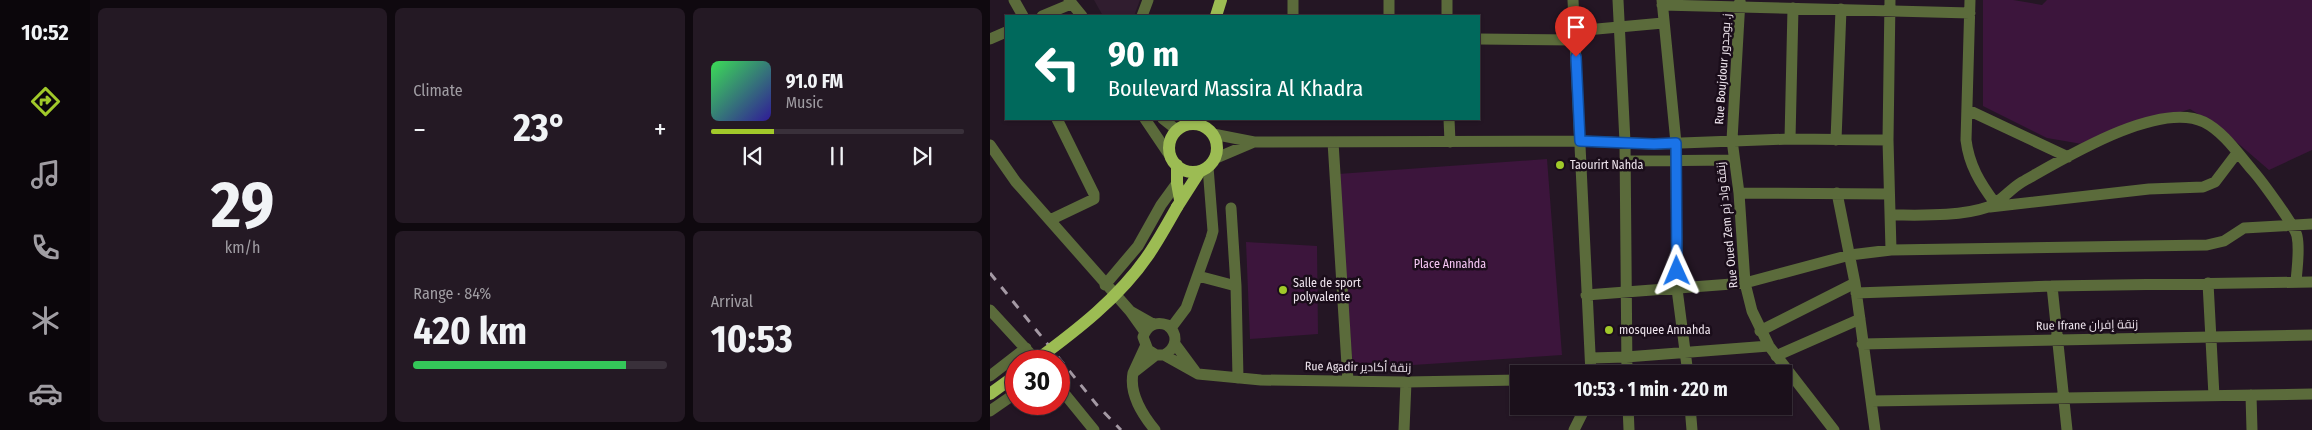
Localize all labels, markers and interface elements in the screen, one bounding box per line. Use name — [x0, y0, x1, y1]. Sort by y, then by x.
pin — [1555, 6, 1597, 57]
icon: arrive — [1562, 13, 1590, 41]
street label: Rue Boujdour ز. بوجدور — [1712, 13, 1734, 125]
text: 10:52 — [21, 19, 69, 46]
text: 90 m — [1108, 33, 1179, 75]
icon: left — [1025, 35, 1090, 100]
text: 91.0 FM — [786, 70, 843, 93]
text: Boulevard Massira Al Khadra — [1108, 75, 1363, 102]
text: Climate — [413, 81, 463, 100]
icon: directions — [28, 84, 63, 119]
text: Music — [786, 93, 823, 112]
text: 23° — [513, 105, 567, 151]
text: − — [413, 113, 426, 146]
text: + — [654, 113, 667, 146]
icon: previous — [739, 142, 767, 170]
icon: pause — [823, 142, 851, 170]
icon: next — [908, 142, 936, 170]
icon: music — [28, 157, 63, 192]
place label: Taourirt Nahda — [1570, 158, 1643, 172]
marker: Taourirt Nahda — [1554, 159, 1566, 171]
street label: Rue Oued Zem زنقة واد زم — [1713, 161, 1742, 289]
text: 29 — [211, 166, 274, 244]
icon: phone — [28, 230, 63, 265]
text: km/h — [225, 238, 261, 257]
position arrow — [1650, 244, 1702, 296]
park label: Place Annahda — [1414, 257, 1486, 271]
place label: Salle de sport polyvalente — [1293, 276, 1361, 304]
text: Range · 84% — [413, 284, 491, 303]
marker: Salle de sport polyvalente — [1277, 284, 1289, 296]
text: Arrival — [711, 292, 753, 311]
icon: climate — [28, 303, 63, 338]
text: 420 km — [413, 308, 527, 354]
text: 10:53 — [711, 316, 793, 362]
street label: Rue Ifrane زنقة إفران — [2036, 317, 2138, 333]
place label: mosquee Annahda — [1619, 323, 1711, 337]
marker: mosquee Annahda — [1603, 324, 1615, 336]
speed limit sign: 30 — [1005, 350, 1070, 415]
street label: Rue Agadir زنقة أكادير — [1305, 358, 1411, 375]
icon: car — [28, 376, 63, 411]
text: 10:53 · 1 min · 220 m — [1574, 378, 1728, 401]

